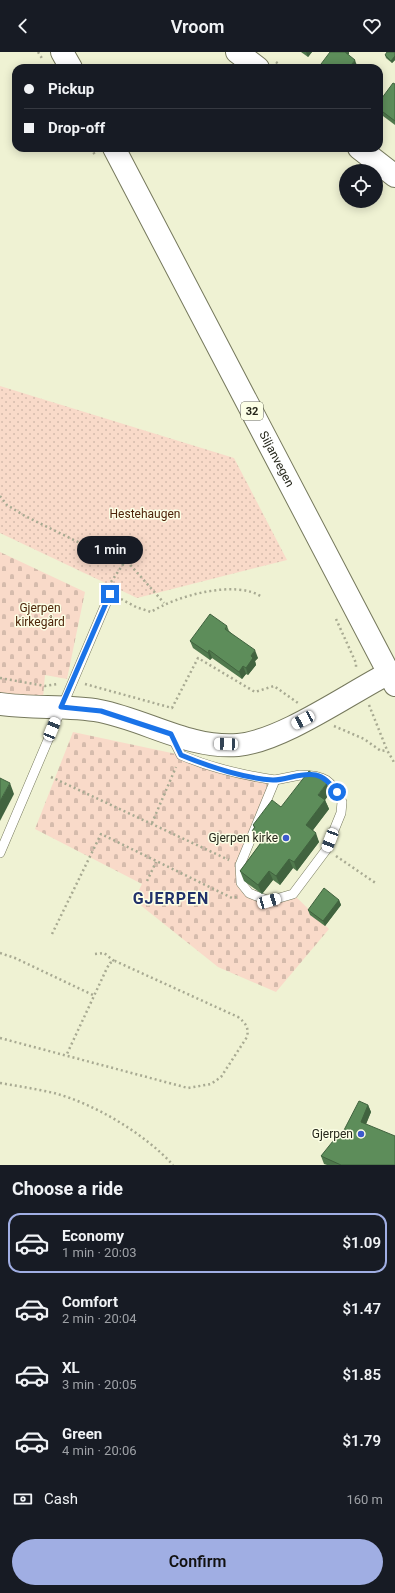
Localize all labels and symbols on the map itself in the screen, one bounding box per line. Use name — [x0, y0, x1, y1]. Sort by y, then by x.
road number: 32 — [241, 402, 263, 420]
street label: Siljanvegen — [256, 429, 297, 489]
park label: Hestehaugen — [110, 507, 180, 521]
callout: 1 min — [77, 536, 143, 564]
route end — [101, 585, 119, 603]
park label: Gjerpen kirkegård — [15, 601, 65, 629]
car — [290, 709, 316, 731]
car — [42, 716, 62, 742]
car — [214, 738, 238, 750]
route start — [328, 783, 346, 801]
car — [320, 827, 340, 853]
place label: Gjerpen kirke — [208, 831, 278, 845]
marker: Gjerpen kirke — [281, 833, 291, 843]
district label: GJERPEN — [133, 889, 209, 908]
car — [256, 892, 282, 910]
place label: Gjerpen — [312, 1127, 353, 1141]
marker: Gjerpen — [356, 1129, 366, 1139]

